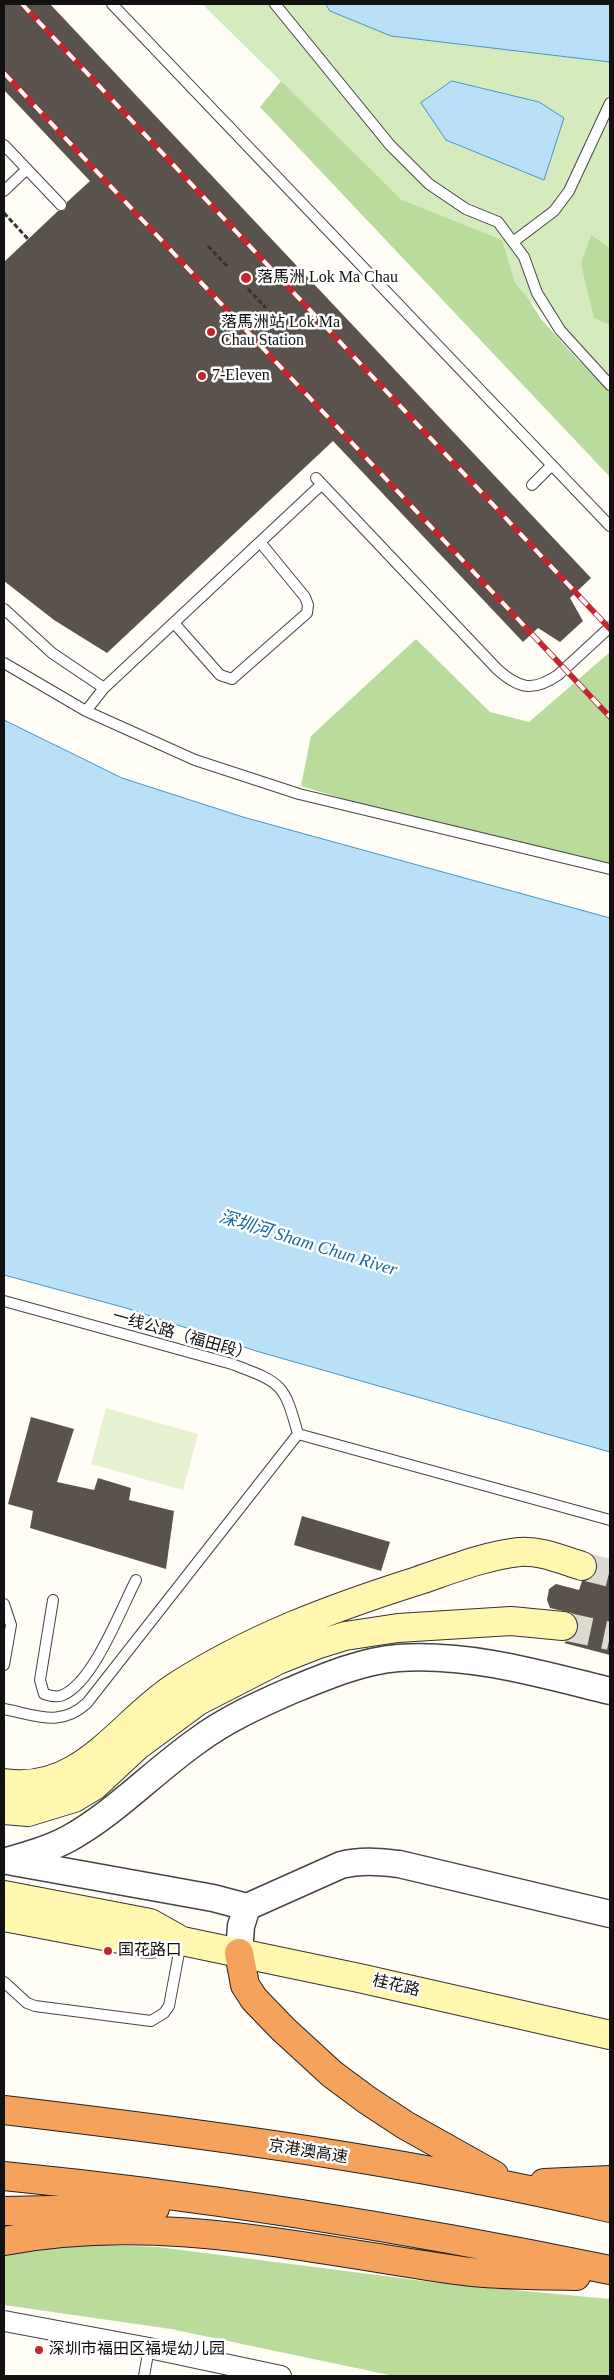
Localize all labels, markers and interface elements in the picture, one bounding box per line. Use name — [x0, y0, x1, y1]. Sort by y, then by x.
place label: 落馬洲 Lok Ma Chau — [257, 268, 398, 288]
marker: 落馬洲 Lok Ma Chau — [239, 271, 253, 285]
place label: 落馬洲站 Lok Ma Chau Station — [221, 313, 340, 351]
marker: 落馬洲站 Lok Ma Chau Station — [205, 326, 217, 338]
place label: 7-Eleven — [212, 366, 270, 386]
marker: 7-Eleven — [196, 370, 208, 382]
water label: 深圳河 Sham Chun River — [216, 1207, 400, 1281]
street label: 一线公路（福田段） — [110, 1307, 254, 1365]
place label: 国花路口 — [118, 1941, 182, 1961]
marker: 国花路口 — [102, 1945, 114, 1957]
street label: 桂花路 — [370, 1971, 422, 2001]
street label: 京港澳高速 — [267, 2136, 349, 2168]
place label: 深圳市福田区福堤幼儿园 — [49, 2340, 225, 2360]
marker: 深圳市福田区福堤幼儿园 — [33, 2344, 45, 2356]

